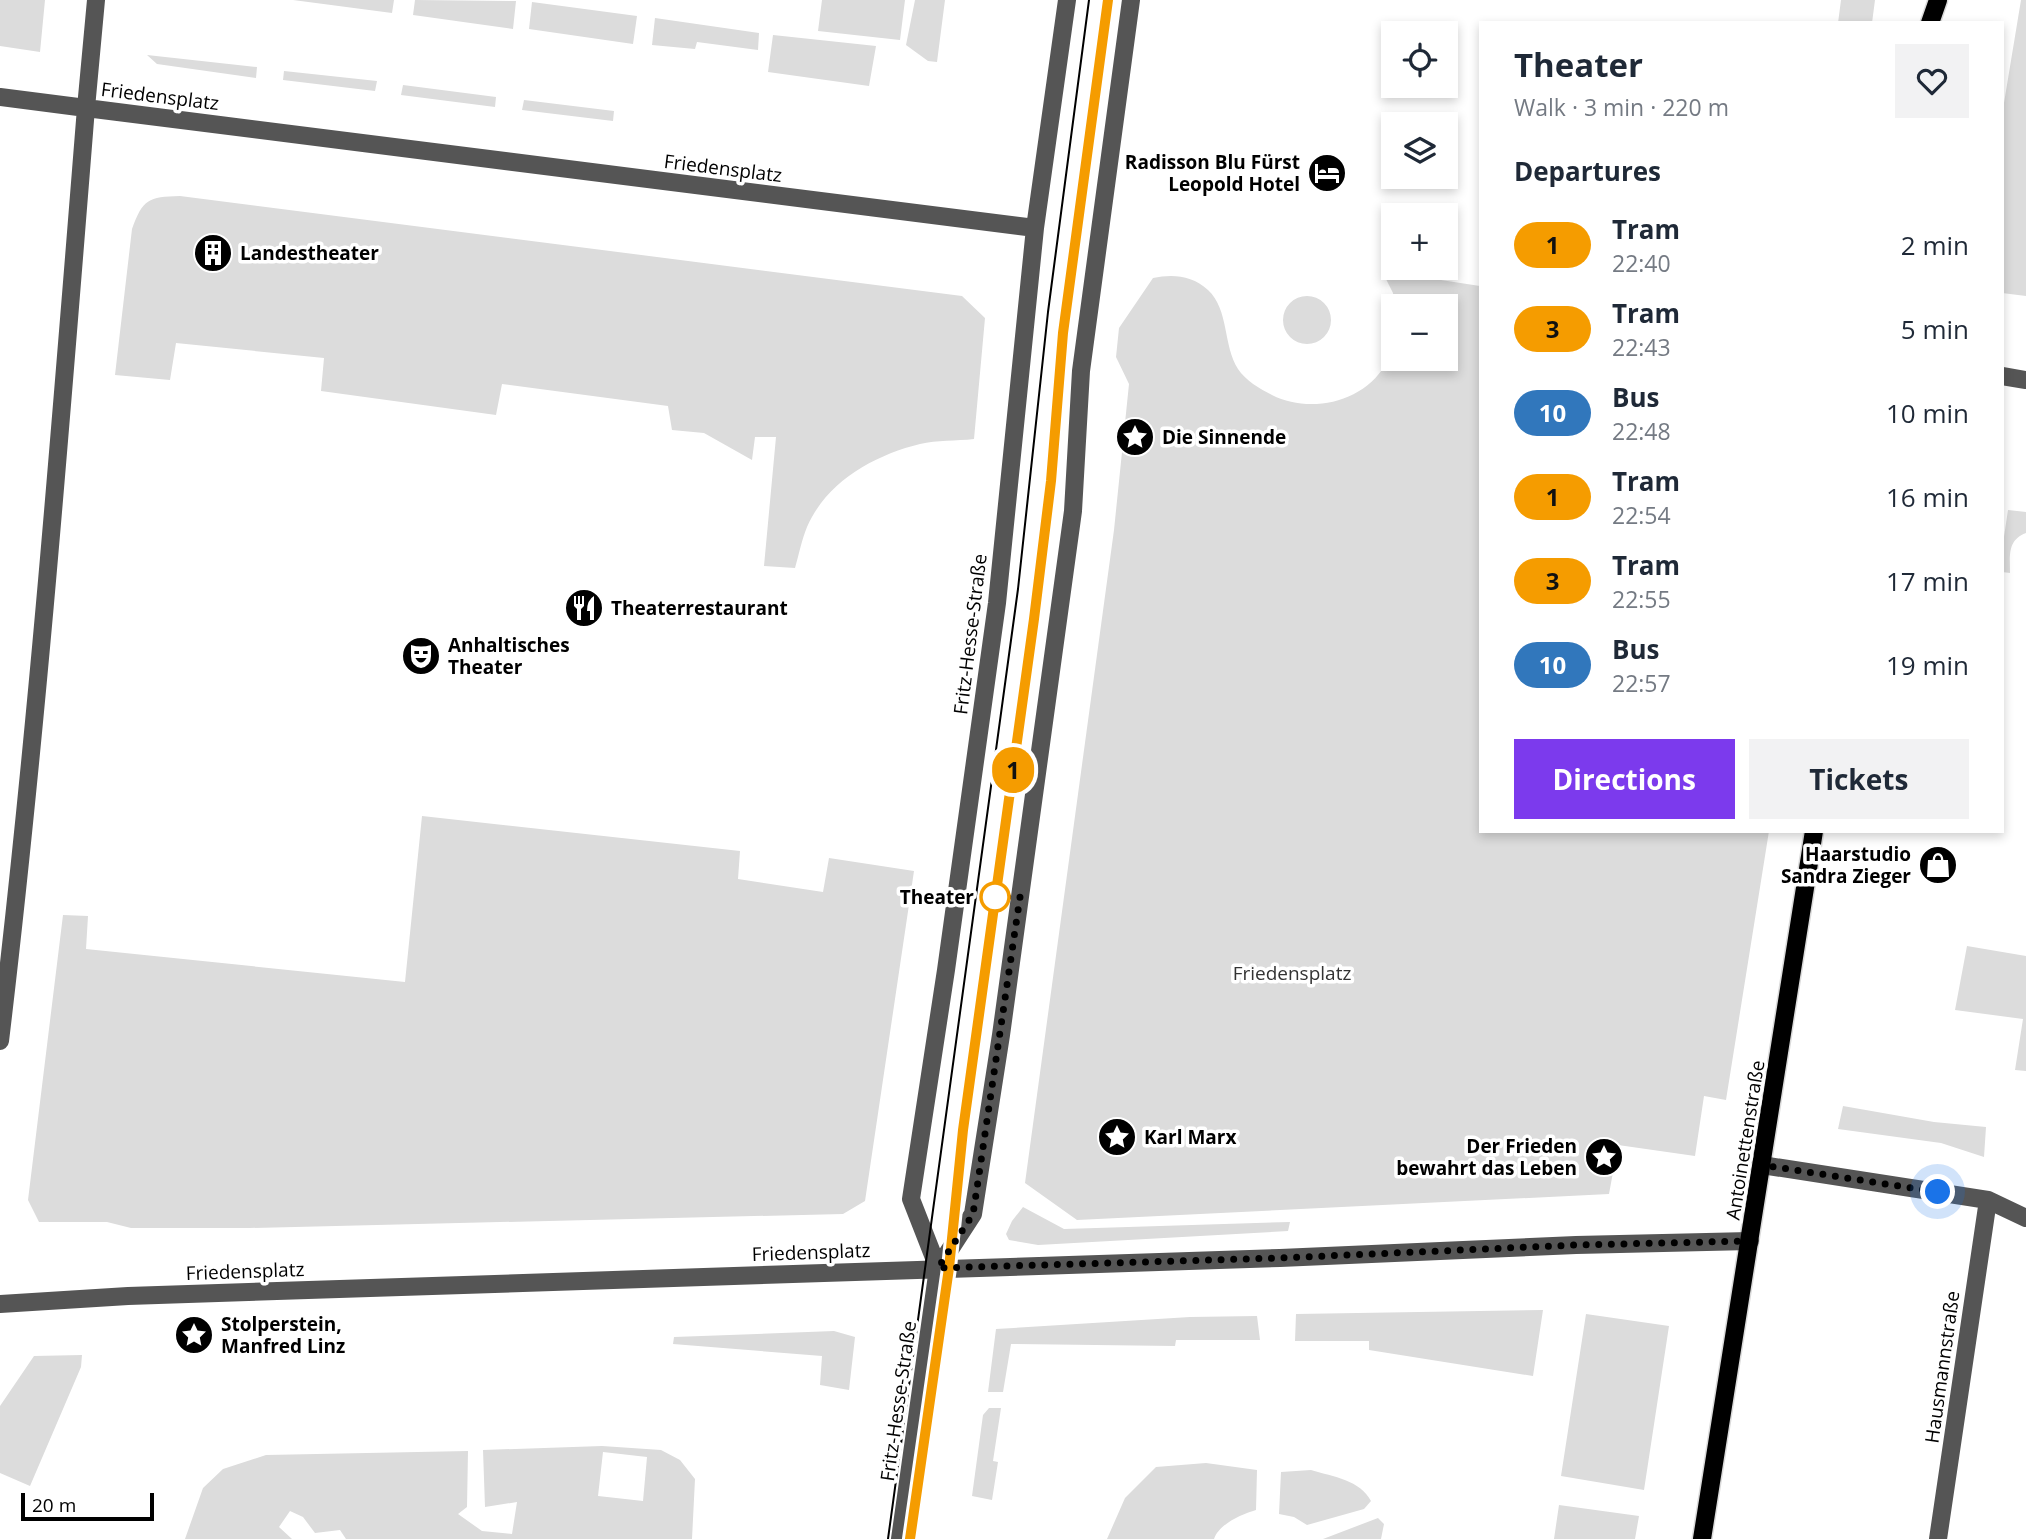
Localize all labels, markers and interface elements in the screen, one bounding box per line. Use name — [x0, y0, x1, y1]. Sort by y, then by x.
map controls — [1381, 21, 1458, 371]
button: locate — [1381, 21, 1458, 98]
text: Theater — [1514, 42, 1643, 87]
button: heart — [1895, 44, 1969, 118]
street label: Friedensplatz — [100, 76, 221, 116]
text: Walk · 3 min · 220 m — [1514, 91, 1729, 123]
button: layers — [1381, 112, 1458, 189]
street label: Friedensplatz — [663, 148, 784, 188]
place label: Radisson Blu Fürst Leopold Hotel — [1125, 149, 1300, 197]
hotel icon: Radisson Blu Fürst Leopold Hotel — [1306, 152, 1348, 194]
text: Departures — [1514, 153, 1661, 189]
button: + — [1381, 203, 1458, 280]
text: Tram — [1612, 211, 1680, 247]
text: 2 min — [1901, 227, 1969, 263]
text: 1 — [1546, 228, 1559, 261]
building icon: Landestheater — [192, 232, 234, 274]
place label: Landestheater — [240, 240, 379, 266]
text: 22:40 — [1612, 247, 1671, 279]
button: − — [1381, 294, 1458, 371]
text: Tram — [1612, 295, 1680, 331]
text: 5 min — [1901, 311, 1969, 347]
text: 3 — [1546, 312, 1559, 345]
text: 22:43 — [1612, 331, 1671, 363]
text: Bus — [1612, 379, 1659, 415]
text: 10 min — [1886, 395, 1969, 431]
text: 10 — [1539, 396, 1566, 429]
text: 22:48 — [1612, 415, 1671, 447]
place icon: Die Sinnende — [1114, 416, 1156, 458]
place label: Die Sinnende — [1162, 424, 1286, 450]
text: Tram — [1612, 463, 1680, 499]
text: 16 min — [1886, 479, 1969, 515]
text: 1 — [1546, 480, 1559, 513]
text: 22:54 — [1612, 499, 1671, 531]
text: Tram — [1612, 547, 1680, 583]
street label: Fritz-Hesse-Straße — [947, 552, 993, 716]
text: 17 min — [1886, 563, 1969, 599]
text: 3 — [1546, 564, 1559, 597]
text: 22:55 — [1612, 583, 1671, 615]
restaurant icon: Theaterrestaurant — [563, 587, 605, 629]
place label: Theaterrestaurant — [611, 595, 788, 621]
text: Bus — [1612, 631, 1659, 667]
place label: Anhaltisches Theater — [448, 632, 570, 680]
theatre icon: Anhaltisches Theater — [400, 635, 442, 677]
text: 19 min — [1886, 647, 1969, 683]
text: 10 — [1539, 648, 1566, 681]
text: 22:57 — [1612, 667, 1671, 699]
button: Directions — [1514, 739, 1735, 819]
button: Tickets — [1749, 739, 1969, 819]
line badge: 1 — [990, 747, 1036, 793]
text: 1 — [1006, 753, 1020, 786]
place label: Haarstudio Sandra Zieger — [1781, 841, 1911, 889]
shop icon: Haarstudio Sandra Zieger — [1917, 844, 1959, 886]
marker: Theater — [980, 882, 1010, 912]
place label: Theater — [900, 884, 974, 910]
park label: Friedensplatz — [1233, 960, 1351, 986]
street label: Antoinettenstraße — [1720, 1058, 1770, 1222]
place icon: Karl Marx — [1096, 1116, 1138, 1158]
place label: Karl Marx — [1144, 1124, 1236, 1150]
place label: Der Frieden bewahrt das Leben — [1396, 1133, 1577, 1181]
place icon: Der Frieden bewahrt das Leben — [1583, 1136, 1625, 1178]
your location — [1920, 1174, 1955, 1209]
street label: Friedensplatz — [751, 1237, 871, 1267]
street label: Friedensplatz — [185, 1256, 305, 1286]
street label: Hausmannstraße — [1918, 1289, 1966, 1445]
place label: Stolperstein, Manfred Linz — [221, 1311, 345, 1359]
place icon: Stolperstein, Manfred Linz — [173, 1314, 215, 1356]
street label: Fritz-Hesse-Straße — [874, 1319, 922, 1483]
scale bar — [21, 1490, 154, 1522]
text: 20 m — [32, 1492, 76, 1518]

